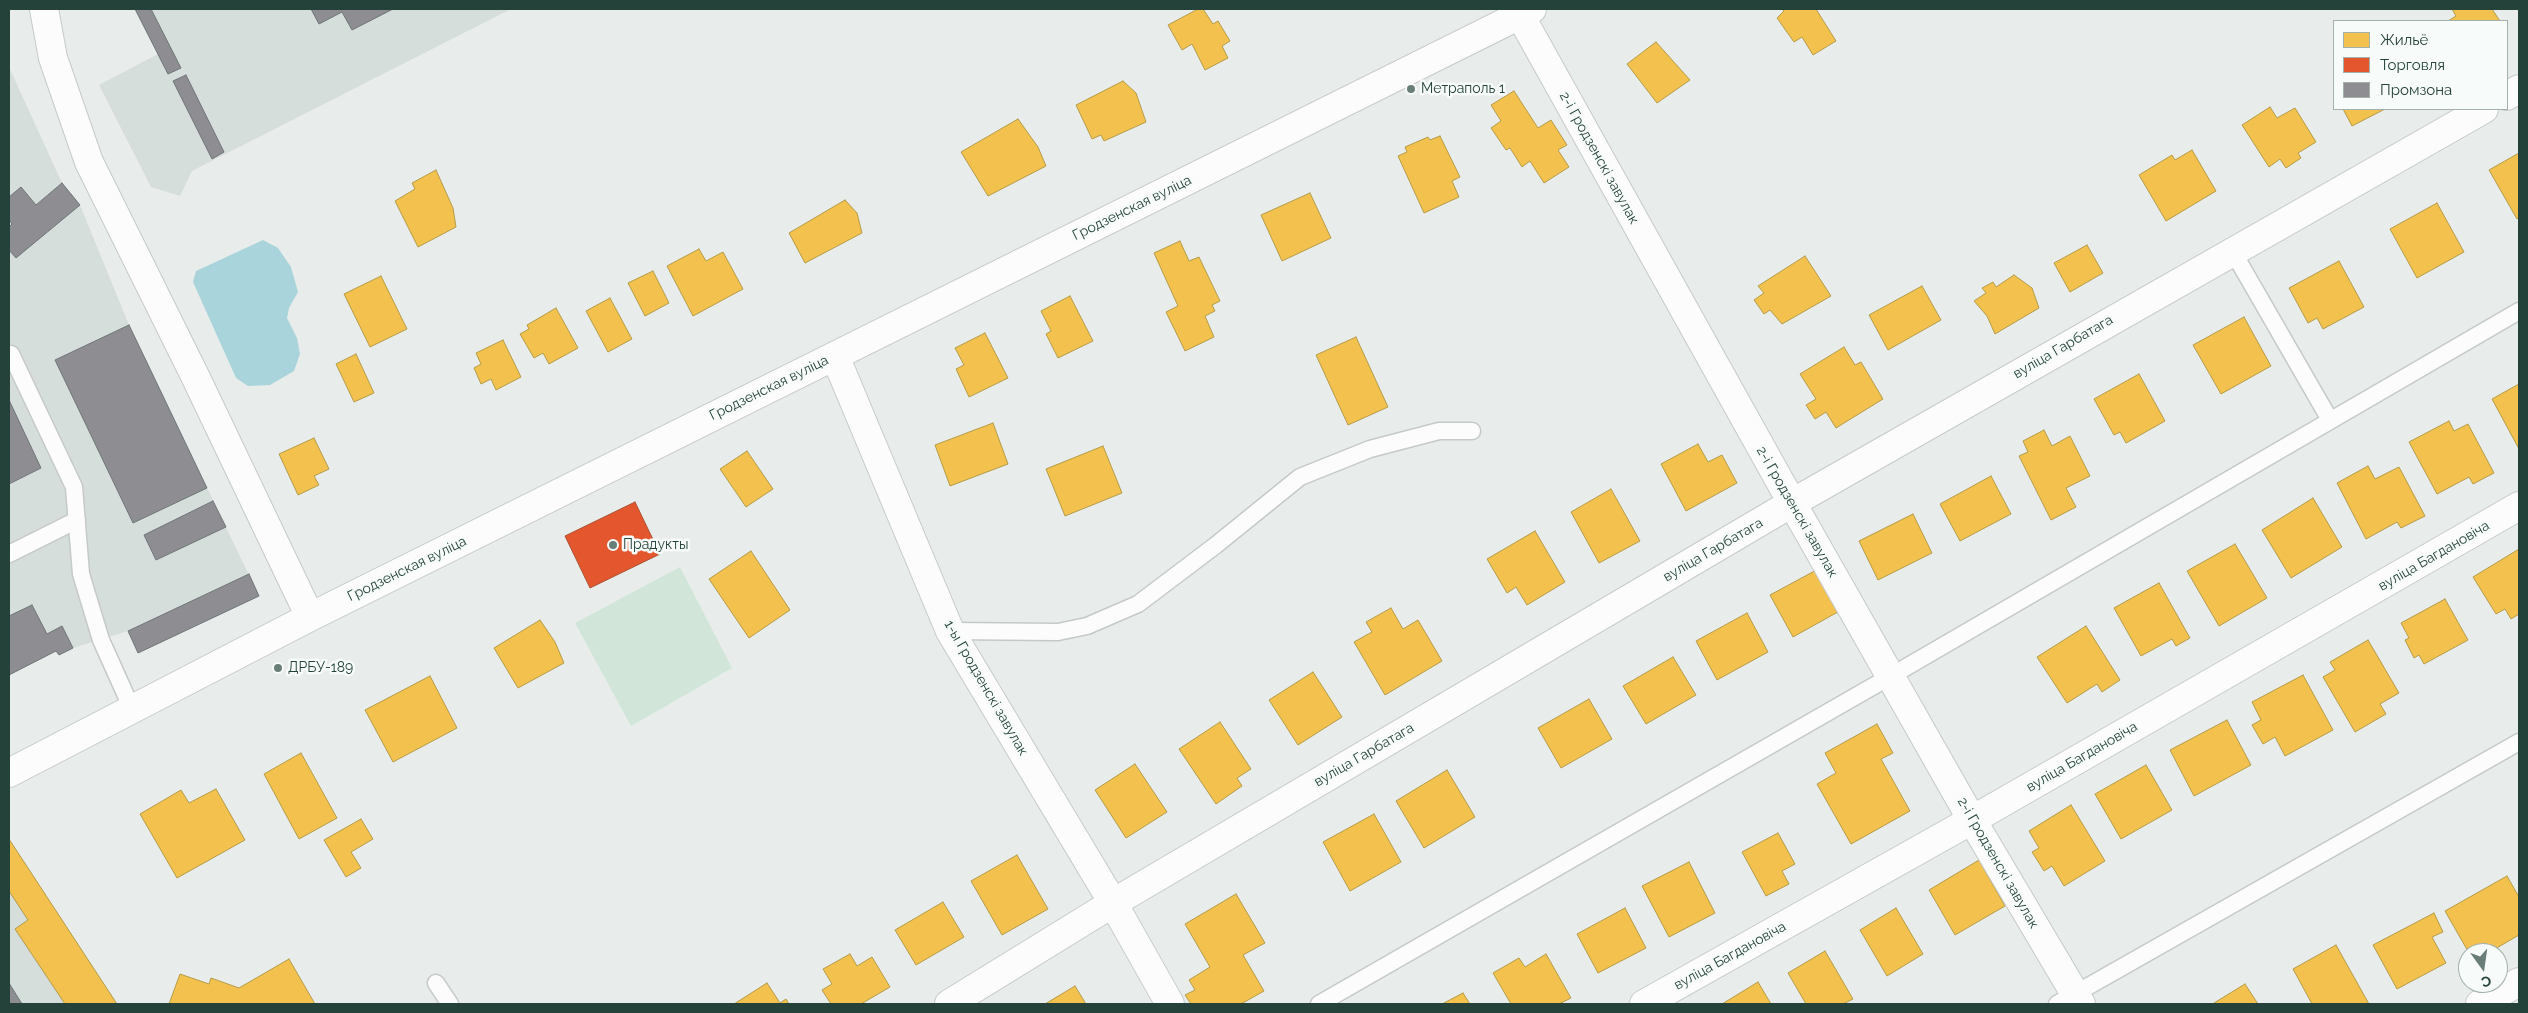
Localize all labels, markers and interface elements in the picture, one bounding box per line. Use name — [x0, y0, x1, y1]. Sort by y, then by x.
legend — [2333, 20, 2508, 110]
text: Жильё — [2380, 31, 2428, 49]
text: Торговля — [2380, 56, 2445, 74]
place label: Метраполь 1 — [1421, 81, 1505, 97]
text: Промзона — [2380, 81, 2452, 99]
marker: Метраполь 1 — [1405, 83, 1417, 95]
street label: 2-і Гродзенскі завулак — [1556, 89, 1642, 227]
street label: Гродзенская вуліца — [1070, 172, 1194, 244]
street label: вуліца Гарбатага — [2010, 312, 2116, 382]
street label: Гродзенская вуліца — [707, 352, 831, 424]
street label: 2-і Гродзенскі завулак — [1753, 443, 1841, 581]
street label: вуліца Гарбатага — [1660, 515, 1766, 585]
street label: вуліца Багдановіча — [2375, 517, 2493, 595]
street label: Гродзенская вуліца — [345, 533, 469, 605]
place label: Прадукты — [623, 537, 688, 553]
marker: Прадукты — [607, 539, 619, 551]
street label: 1-ы Гродзенскі завулак — [940, 617, 1032, 759]
place label: ДРБУ-189 — [288, 660, 353, 676]
marker: ДРБУ-189 — [272, 662, 284, 674]
street label: вуліца Багдановіча — [2023, 718, 2141, 796]
street label: вуліца Гарбатага — [1311, 720, 1417, 790]
street label: 2-і Гродзенскі завулак — [1954, 794, 2042, 932]
street label: вуліца Багдановіча — [1671, 918, 1789, 994]
north arrow — [2458, 943, 2508, 993]
text: С — [2480, 973, 2493, 991]

